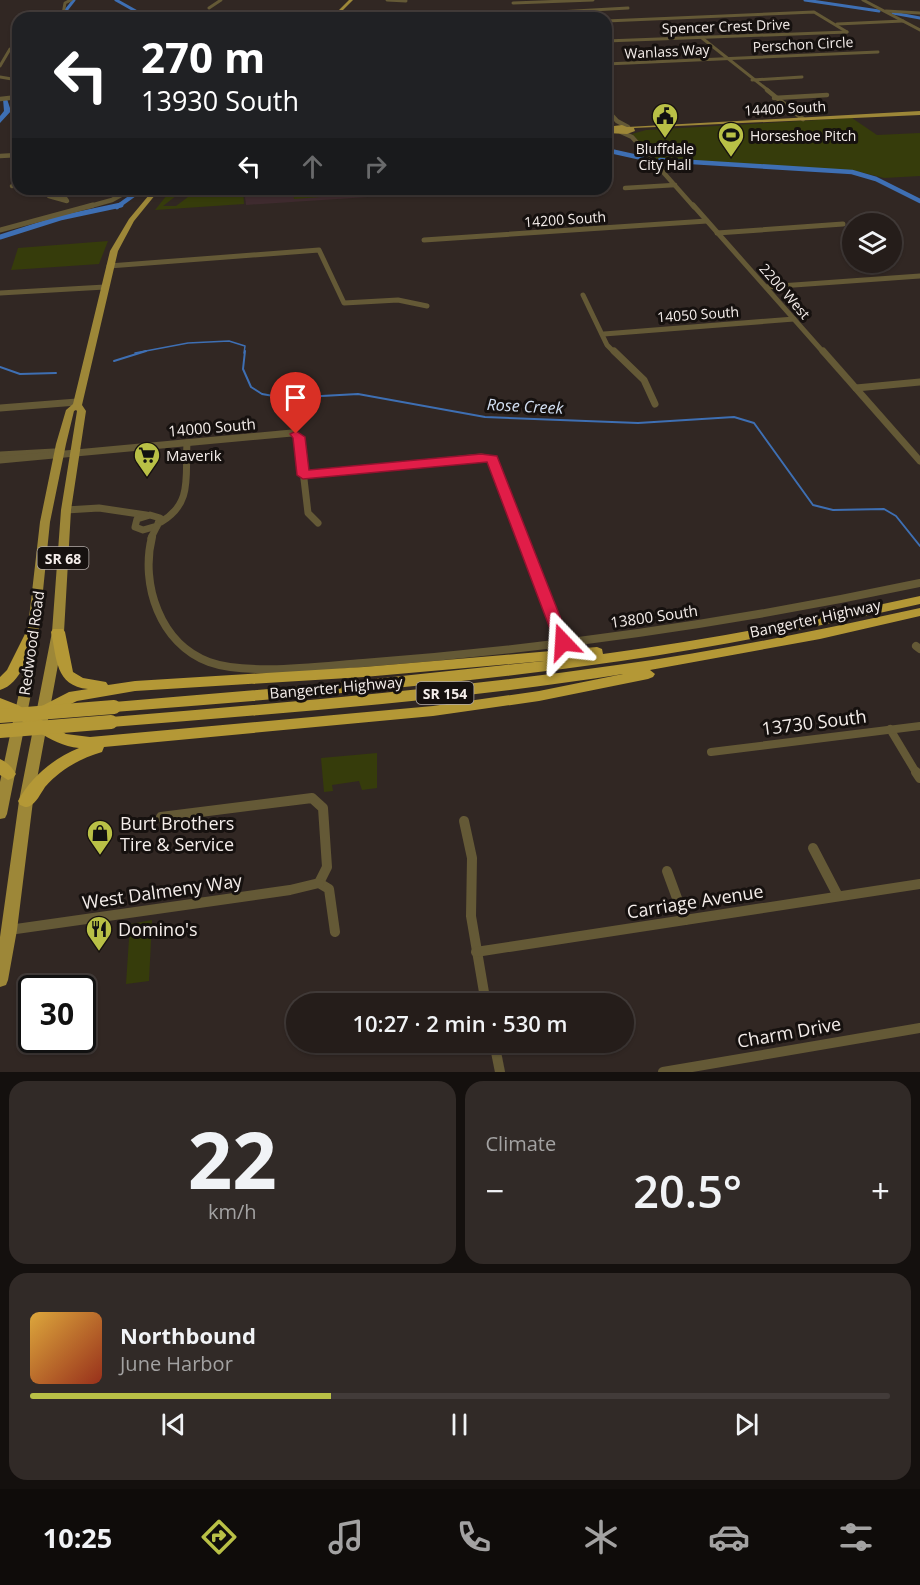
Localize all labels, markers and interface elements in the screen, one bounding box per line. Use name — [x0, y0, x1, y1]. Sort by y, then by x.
street label: Spencer Crest Drive — [661, 14, 791, 38]
text: 270 m — [141, 28, 265, 85]
street label: Perschon Circle — [752, 32, 854, 56]
icon: left — [42, 36, 120, 114]
street label: Wanlass Way — [624, 39, 711, 63]
text: 13930 South — [141, 82, 299, 119]
street label: 14400 South — [744, 96, 826, 120]
public building icon: Bluffdale City Hall — [650, 101, 680, 139]
sports icon: Horseshoe Pitch — [716, 120, 746, 158]
place label: Horseshoe Pitch — [750, 126, 856, 145]
place label: Bluffdale City Hall — [636, 139, 694, 174]
icon: left — [233, 150, 266, 183]
icon: ahead — [296, 150, 329, 183]
icon: right — [359, 150, 392, 183]
street label: 14200 South — [523, 207, 607, 231]
map controls — [842, 213, 902, 273]
button: layers — [842, 213, 902, 273]
street label: 2200 West — [755, 259, 815, 323]
street label: 14050 South — [656, 302, 740, 326]
pin — [270, 372, 321, 434]
icon: arrive — [279, 381, 312, 414]
water label: Rose Creek — [486, 393, 565, 419]
street label: 14000 South — [167, 413, 257, 441]
supermarket icon: Maverik — [132, 440, 162, 478]
place label: Maverik — [166, 445, 222, 465]
road number: SR 68 — [38, 547, 88, 569]
street label: Redwood Road — [14, 589, 48, 697]
street label: Bangerter Highway — [748, 594, 883, 642]
street label: 13800 South — [609, 600, 699, 632]
position arrow — [531, 610, 595, 674]
street label: Bangerter Highway — [269, 671, 404, 703]
road number: SR 154 — [416, 682, 474, 704]
street label: 13730 South — [760, 704, 868, 740]
place label: Burt Brothers Tire & Service — [120, 811, 234, 856]
shop icon: Burt Brothers Tire & Service — [85, 818, 115, 856]
street label: West Dalmeny Way — [81, 868, 244, 914]
street label: Carriage Avenue — [625, 878, 765, 924]
restaurant icon: Domino's — [84, 914, 114, 952]
place label: Domino's — [118, 917, 198, 941]
speed limit sign: 30 — [18, 975, 96, 1053]
text: 10:27 · 2 min · 530 m — [352, 1008, 568, 1038]
street label: Charm Drive — [735, 1011, 843, 1053]
text: 22 — [188, 1106, 277, 1212]
text: Climate — [486, 1130, 556, 1157]
text: 20.5° — [633, 1160, 742, 1221]
text: − — [486, 1168, 504, 1213]
text: + — [871, 1168, 890, 1213]
text: km/h — [208, 1198, 257, 1225]
text: Northbound — [120, 1320, 256, 1350]
text: June Harbor — [120, 1350, 233, 1377]
icon: previous — [157, 1408, 190, 1441]
icon: pause — [443, 1408, 476, 1441]
icon: next — [730, 1408, 763, 1441]
icon: directions — [198, 1516, 240, 1558]
icon: music — [325, 1516, 367, 1558]
icon: phone — [453, 1516, 495, 1558]
icon: climate — [580, 1516, 622, 1558]
icon: car — [708, 1516, 750, 1558]
icon: filters — [835, 1516, 877, 1558]
text: 10:25 — [43, 1519, 112, 1556]

